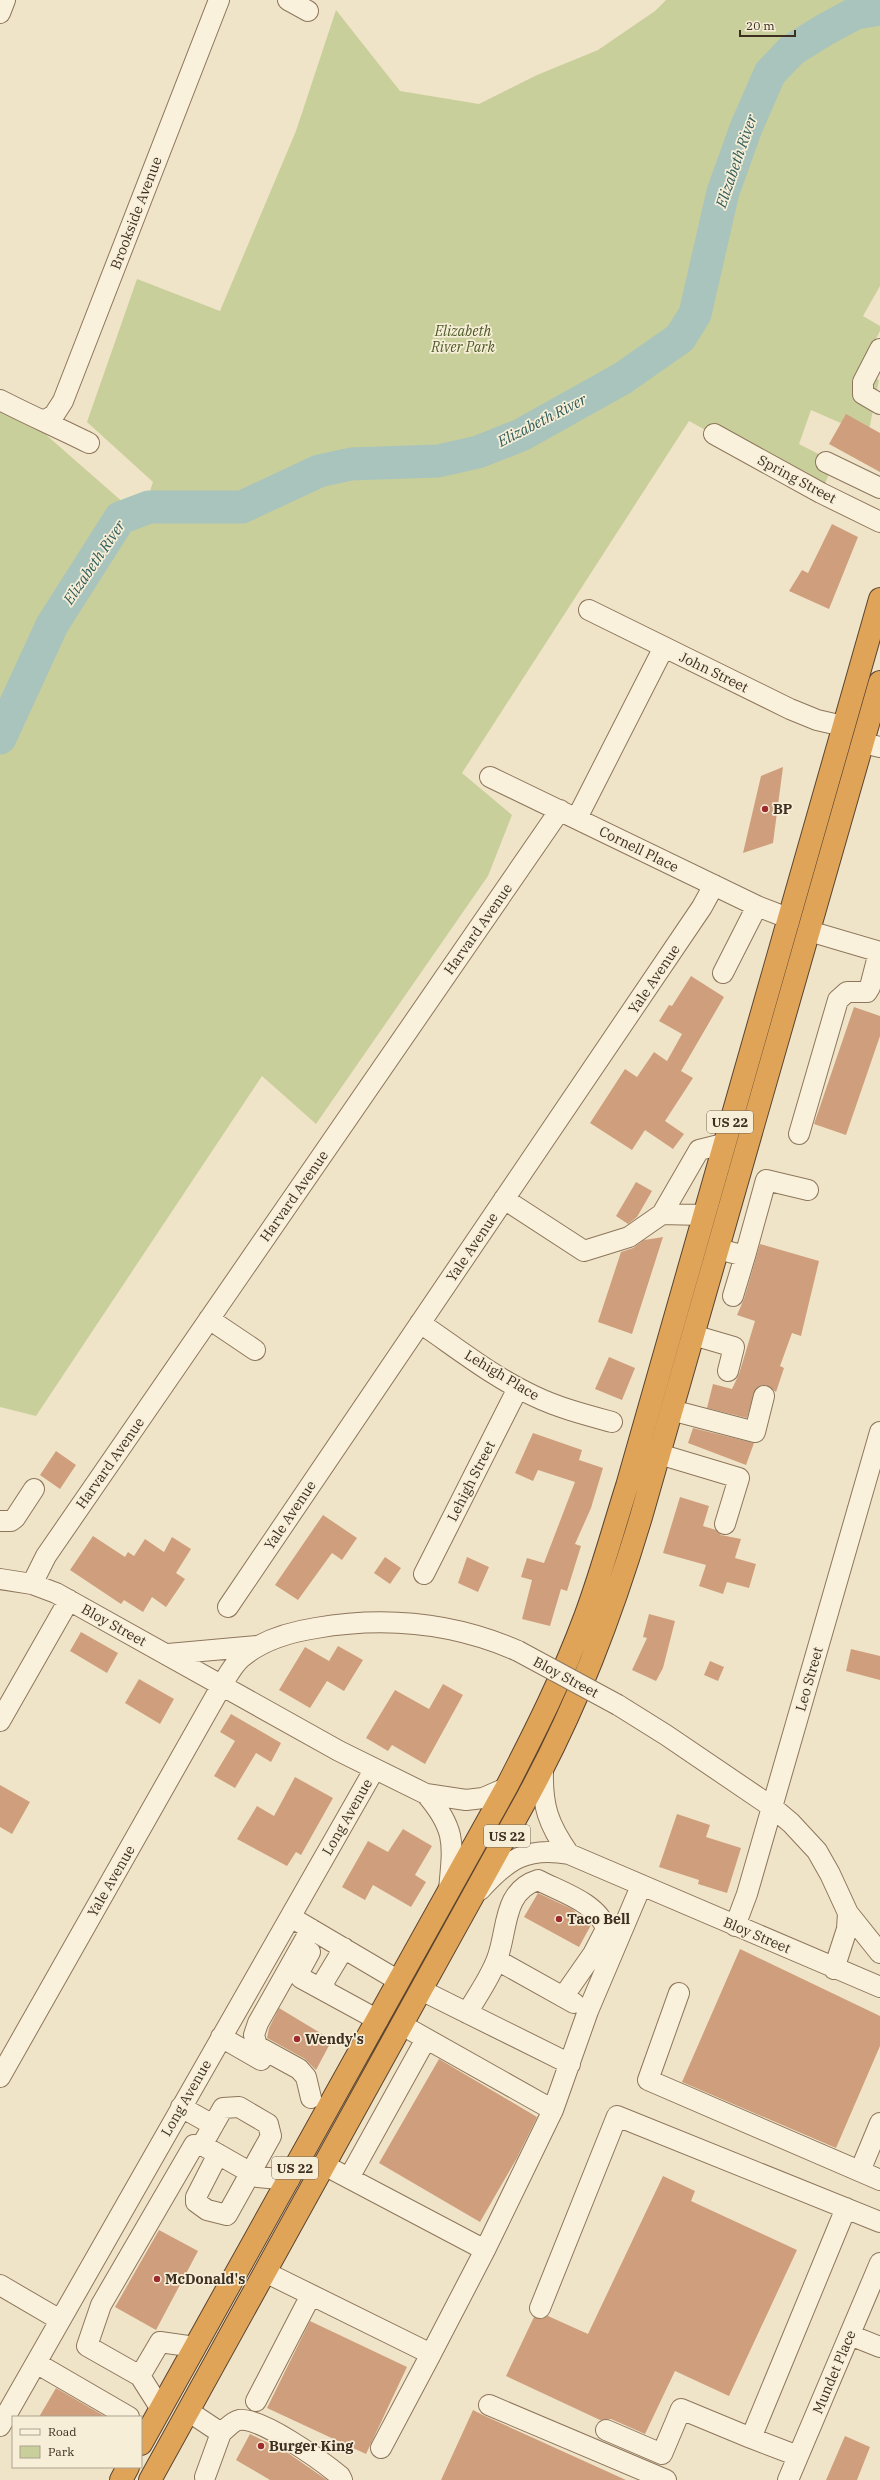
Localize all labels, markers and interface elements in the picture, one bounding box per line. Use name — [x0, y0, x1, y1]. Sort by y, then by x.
scale bar — [740, 12, 795, 38]
text: 20 m — [746, 18, 775, 33]
water label: Elizabeth River — [711, 111, 761, 211]
street label: Brookside Avenue — [106, 154, 166, 272]
park label: Elizabeth River Park — [430, 322, 495, 356]
water label: Elizabeth River — [493, 389, 590, 451]
street label: Spring Street — [755, 451, 839, 507]
water label: Elizabeth River — [58, 516, 129, 609]
street label: John Street — [677, 648, 751, 696]
place label: BP — [773, 800, 793, 818]
marker: BP — [760, 804, 770, 814]
street label: Cornell Place — [596, 822, 682, 876]
street label: Harvard Avenue — [440, 880, 516, 978]
street label: Yale Avenue — [624, 941, 684, 1017]
road number: US 22 — [707, 1111, 753, 1133]
street label: Harvard Avenue — [256, 1147, 332, 1245]
street label: Yale Avenue — [442, 1209, 502, 1285]
street label: Lehigh Place — [461, 1346, 543, 1404]
street label: Harvard Avenue — [72, 1414, 148, 1512]
street label: Lehigh Street — [443, 1438, 499, 1524]
street label: Yale Avenue — [260, 1477, 320, 1553]
street label: Bloy Street — [78, 1600, 150, 1650]
street label: Leo Street — [791, 1645, 827, 1713]
street label: Bloy Street — [530, 1652, 602, 1702]
street label: Long Avenue — [318, 1776, 376, 1858]
road number: US 22 — [484, 1825, 530, 1847]
street label: Yale Avenue — [83, 1842, 139, 1920]
place label: Taco Bell — [567, 1910, 631, 1928]
street label: Bloy Street — [721, 1913, 793, 1957]
marker: Taco Bell — [554, 1914, 564, 1924]
place label: Wendy's — [305, 2030, 364, 2048]
marker: Wendy's — [292, 2034, 302, 2044]
street label: Long Avenue — [157, 2057, 215, 2139]
road number: US 22 — [272, 2157, 318, 2179]
place label: McDonald's — [165, 2270, 245, 2288]
marker: McDonald's — [152, 2274, 162, 2284]
street label: Mundet Place — [808, 2327, 860, 2417]
legend — [12, 2416, 142, 2468]
text: Road — [48, 2424, 77, 2439]
place label: Burger King — [269, 2437, 354, 2455]
marker: Burger King — [256, 2441, 266, 2451]
text: Park — [48, 2444, 74, 2459]

